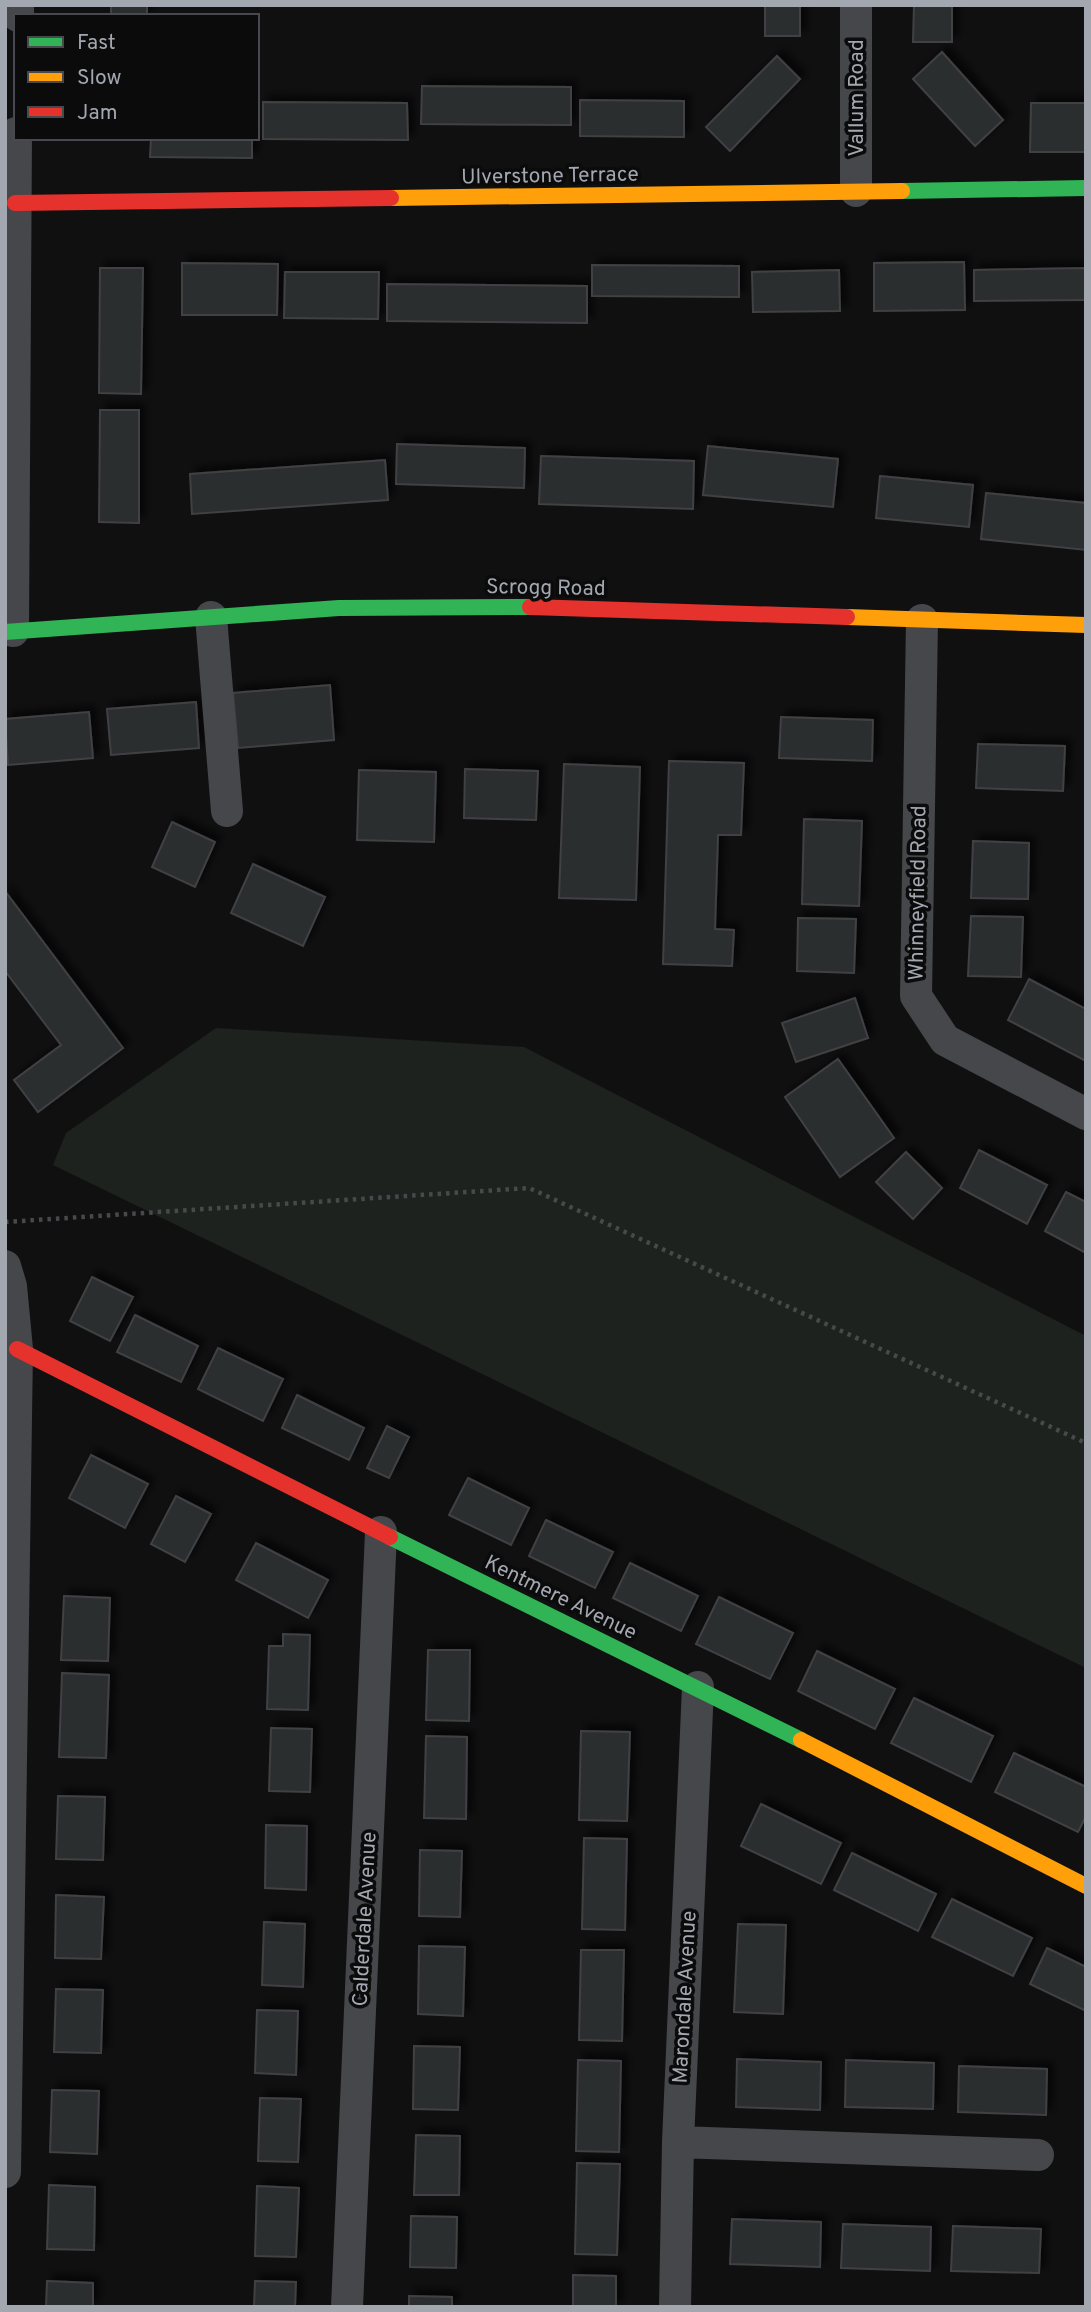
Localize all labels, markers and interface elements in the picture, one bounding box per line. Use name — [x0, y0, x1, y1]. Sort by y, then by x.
legend — [14, 14, 259, 140]
text: Fast — [77, 30, 116, 57]
street label: Vallum Road — [844, 39, 871, 157]
text: Slow — [77, 65, 122, 92]
text: Jam — [77, 100, 118, 127]
street label: Ulverstone Terrace — [461, 161, 639, 192]
street label: Scrogg Road — [486, 574, 606, 603]
street label: Whinneyfield Road — [903, 805, 934, 981]
street label: Kentmere Avenue — [480, 1550, 641, 1647]
street label: Calderdale Avenue — [347, 1831, 384, 2007]
street label: Marondale Avenue — [667, 1910, 704, 2084]

